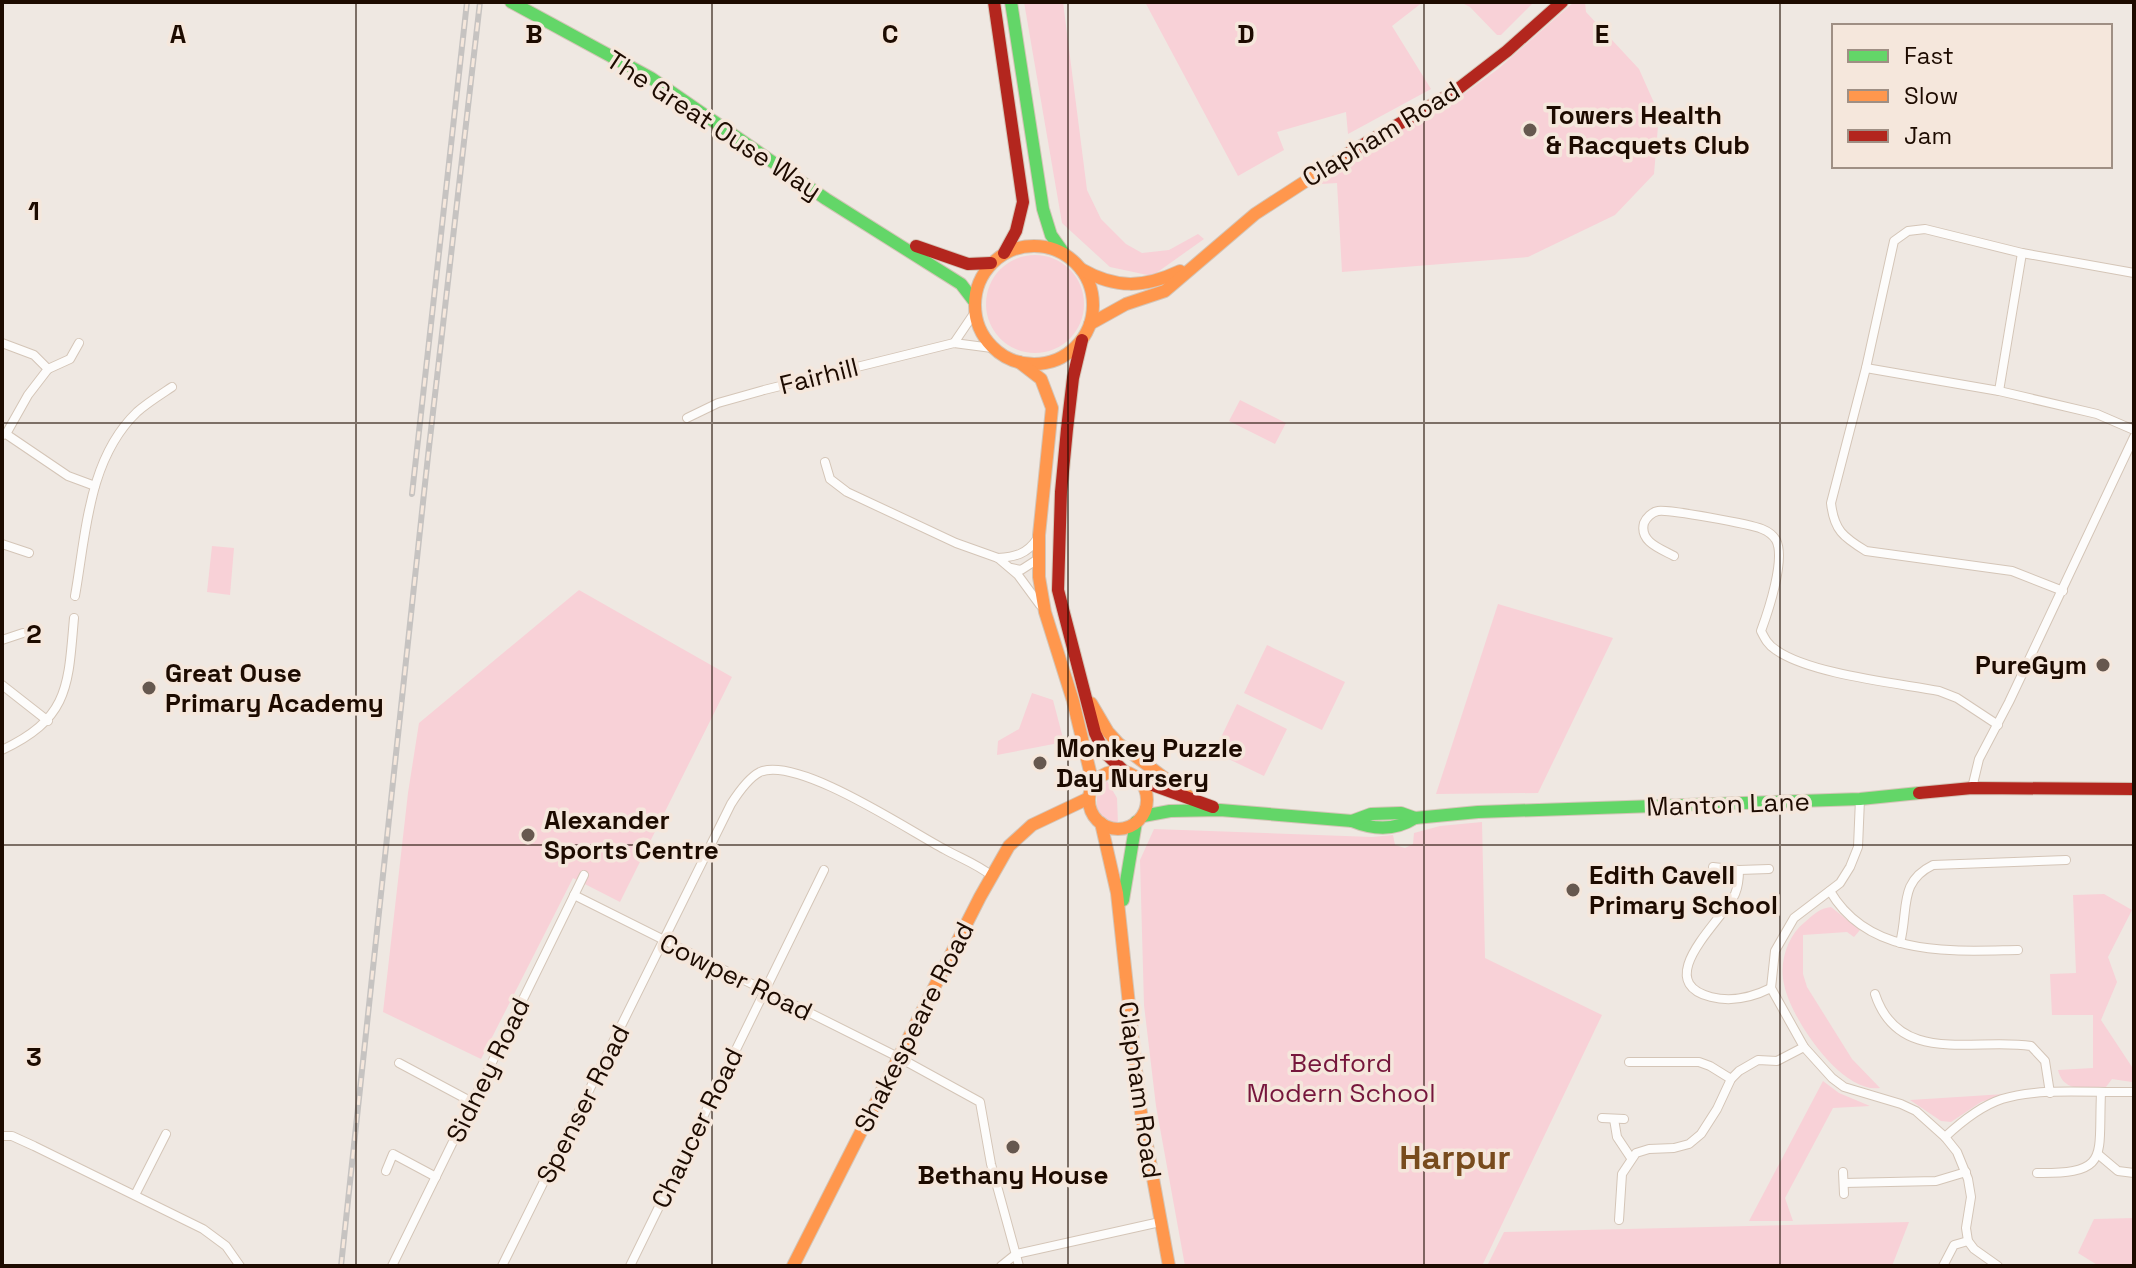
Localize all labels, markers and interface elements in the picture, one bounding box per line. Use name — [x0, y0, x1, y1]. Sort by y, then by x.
text: A — [170, 17, 187, 51]
text: B — [525, 17, 543, 51]
text: C — [882, 17, 898, 51]
text: D — [1237, 17, 1255, 51]
text: E — [1595, 17, 1609, 51]
legend — [1832, 24, 2112, 168]
text: Fast — [1904, 40, 1954, 71]
street label: The Great Ouse Way — [600, 43, 828, 207]
street label: Clapham Road — [1296, 73, 1466, 195]
text: Slow — [1904, 80, 1958, 111]
place label: Towers Health & Racquets Club — [1546, 98, 1750, 162]
text: Jam — [1904, 120, 1952, 151]
marker: Towers Health & Racquets Club — [1521, 121, 1539, 139]
text: 1 — [28, 194, 40, 228]
street label: Fairhill — [776, 350, 862, 402]
text: 2 — [26, 617, 42, 651]
place label: PureGym — [1975, 648, 2087, 682]
place label: Great Ouse Primary Academy — [165, 656, 384, 720]
marker: PureGym — [2094, 656, 2112, 674]
marker: Great Ouse Primary Academy — [140, 679, 158, 697]
place label: Monkey Puzzle Day Nursery — [1056, 731, 1243, 795]
marker: Monkey Puzzle Day Nursery — [1031, 754, 1049, 772]
street label: Manton Lane — [1646, 784, 1810, 824]
place label: Alexander Sports Centre — [544, 803, 719, 867]
marker: Alexander Sports Centre — [519, 826, 537, 844]
place label: Edith Cavell Primary School — [1589, 858, 1778, 922]
marker: Edith Cavell Primary School — [1564, 881, 1582, 899]
street label: Shakespeare Road — [846, 916, 982, 1138]
street label: Cowper Road — [654, 925, 818, 1029]
street label: Sidney Road — [438, 992, 538, 1148]
street label: Clapham Road — [1111, 999, 1169, 1181]
street label: Spenser Road — [528, 1019, 638, 1189]
text: 3 — [26, 1040, 42, 1074]
street label: Chaucer Road — [643, 1042, 751, 1214]
park label: Bedford Modern School — [1246, 1046, 1436, 1110]
district label: Harpur — [1399, 1136, 1511, 1179]
marker: Bethany House — [1004, 1138, 1022, 1156]
place label: Bethany House — [918, 1158, 1108, 1192]

